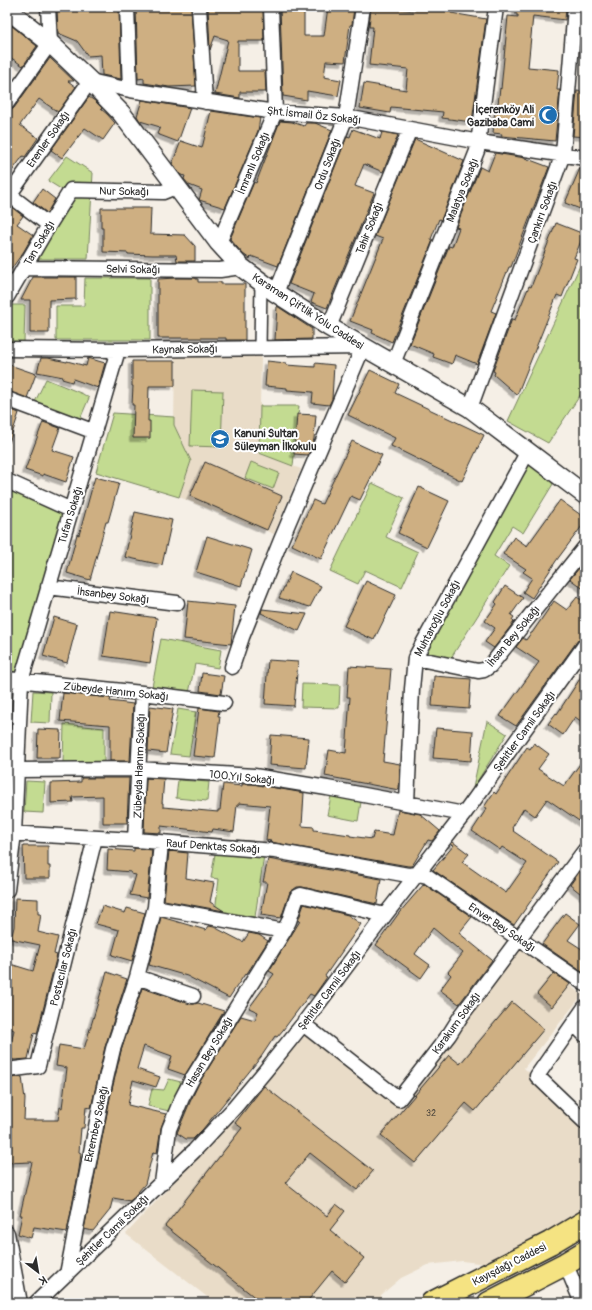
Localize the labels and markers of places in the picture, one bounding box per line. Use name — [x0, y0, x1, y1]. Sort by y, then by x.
place label: İçerenköy Ali Gazibaba Cami — [467, 102, 534, 129]
mosque icon: İçerenköy Ali Gazibaba Cami — [537, 104, 559, 126]
place label: Kanuni Sultan Süleyman İlkokulu — [234, 427, 317, 453]
school or university icon: Kanuni Sultan Süleyman İlkokulu — [209, 428, 231, 450]

